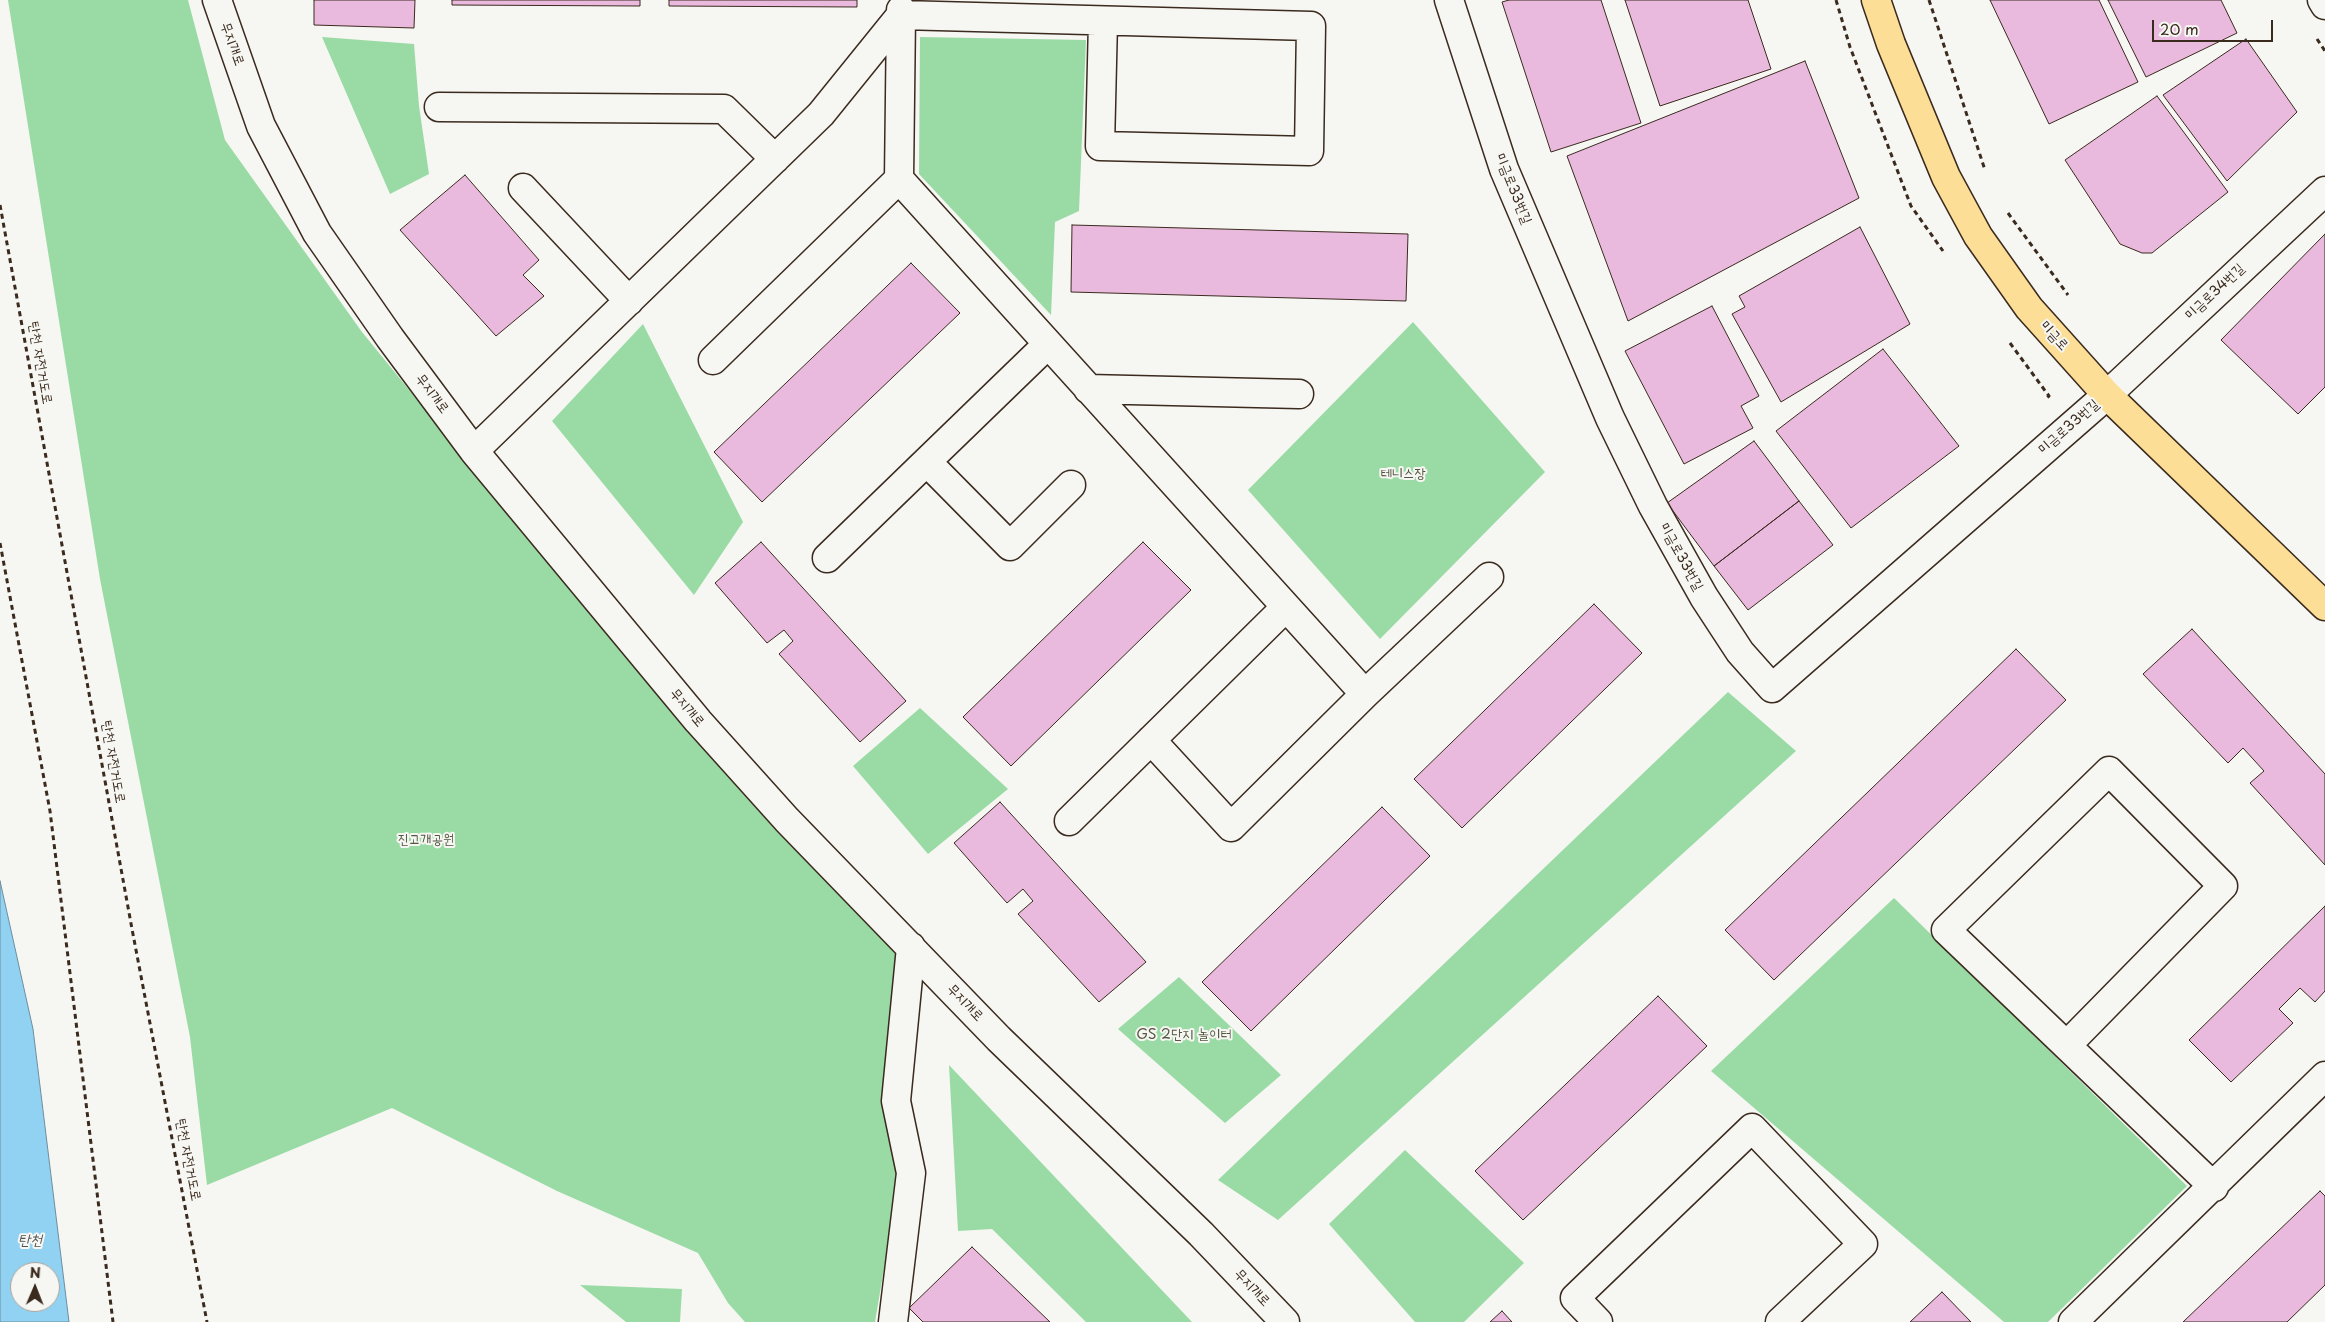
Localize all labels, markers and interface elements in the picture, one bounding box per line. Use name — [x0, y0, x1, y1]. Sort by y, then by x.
scale bar — [2155, 10, 2276, 42]
text: 20 m — [2160, 17, 2199, 40]
street label: 무지개로 — [216, 20, 248, 68]
street label: 미금로33번길 — [1491, 151, 1535, 227]
street label: 미금로34번길 — [2182, 260, 2248, 324]
street label: 미금로 — [2036, 318, 2072, 354]
street label: 탄천 자전거도로 — [24, 320, 56, 406]
street label: 무지개로 — [412, 371, 452, 417]
street label: 미금로33번길 — [2035, 396, 2103, 458]
park label: 테니스장 — [1380, 466, 1426, 482]
street label: 미금로33번길 — [1656, 520, 1706, 594]
street label: 무지개로 — [666, 685, 708, 731]
street label: 탄천 자전거도로 — [97, 719, 129, 805]
park label: 진고개공원 — [398, 832, 454, 848]
street label: 무지개로 — [943, 981, 987, 1025]
park label: GS 2단지 놀이터 — [1136, 1027, 1232, 1043]
street label: 탄천 자전거도로 — [172, 1117, 204, 1203]
water label: 탄천 — [18, 1232, 42, 1250]
north arrow — [10, 1262, 60, 1312]
text: N — [30, 1262, 41, 1283]
street label: 무지개로 — [1230, 1266, 1274, 1310]

